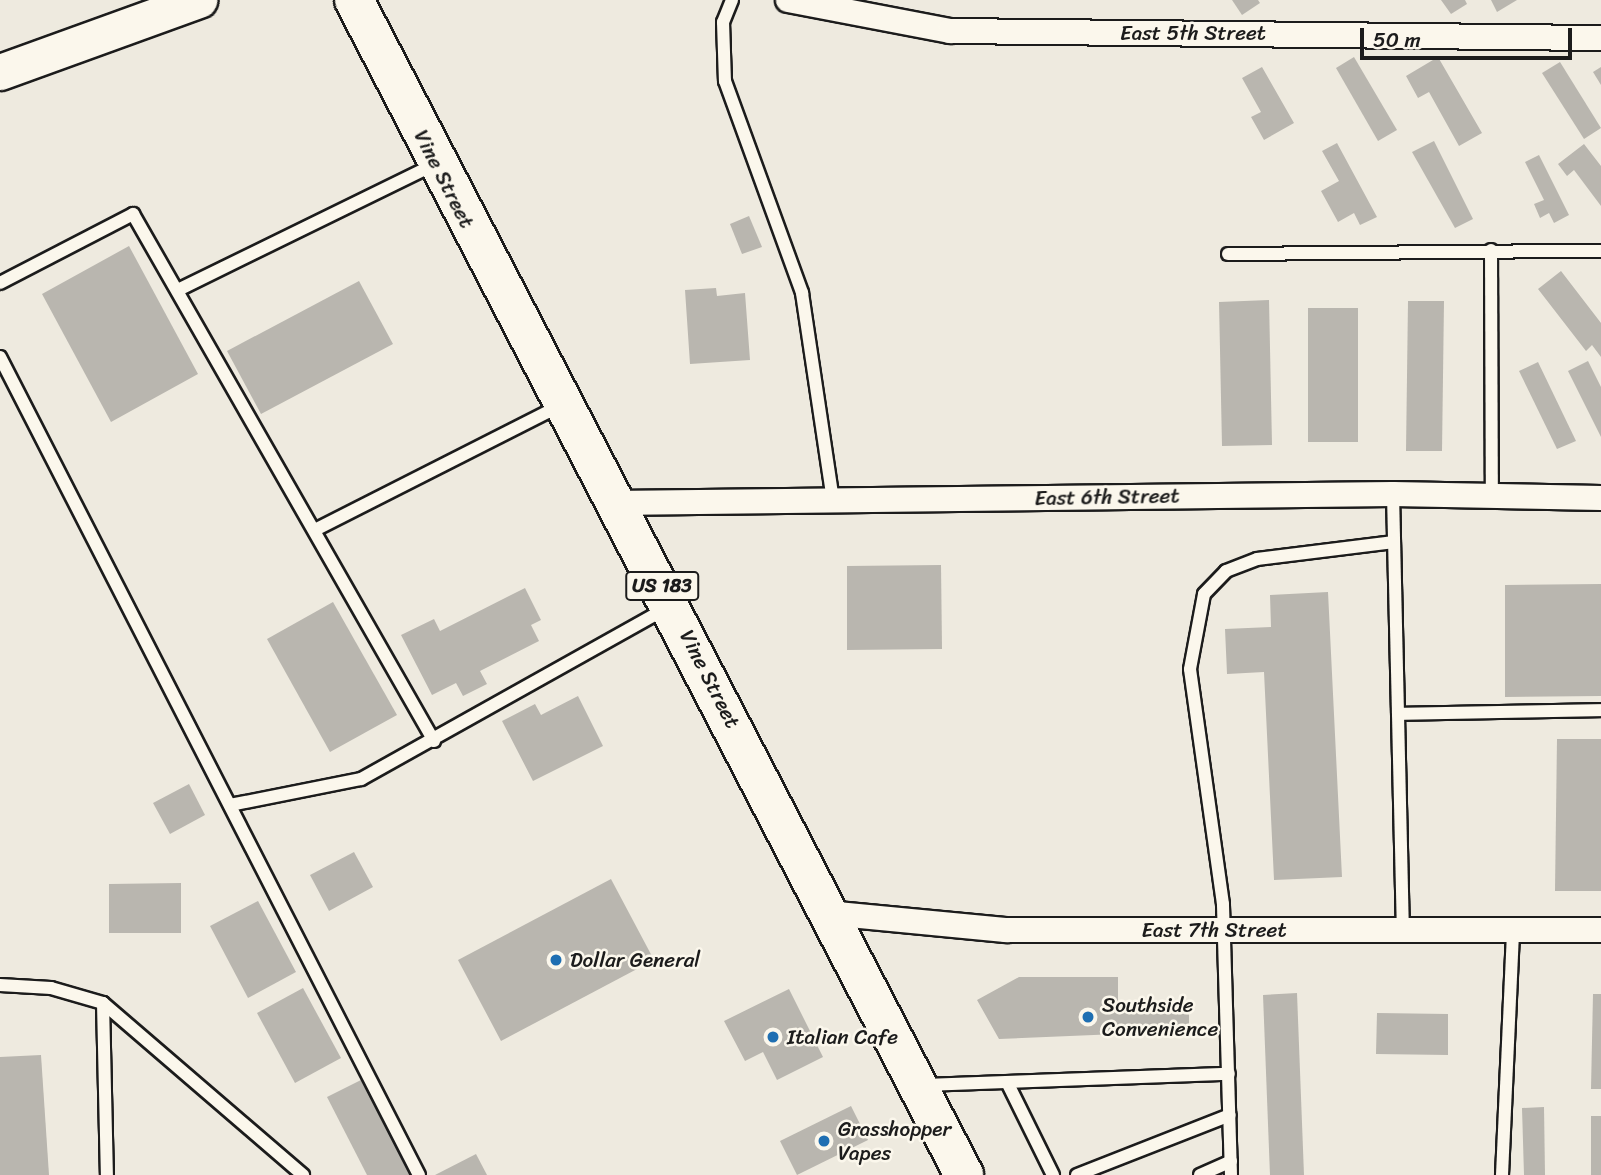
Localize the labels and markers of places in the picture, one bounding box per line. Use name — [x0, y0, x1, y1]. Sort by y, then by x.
place label: Dollar General — [570, 947, 701, 973]
marker: Dollar General — [548, 952, 564, 968]
place label: Southside Convenience — [1102, 992, 1218, 1042]
marker: Southside Convenience — [1080, 1009, 1096, 1025]
place label: Italian Cafe — [787, 1024, 898, 1050]
marker: Italian Cafe — [765, 1029, 781, 1045]
place label: Grasshopper Vapes — [838, 1116, 951, 1166]
marker: Grasshopper Vapes — [816, 1133, 832, 1149]

